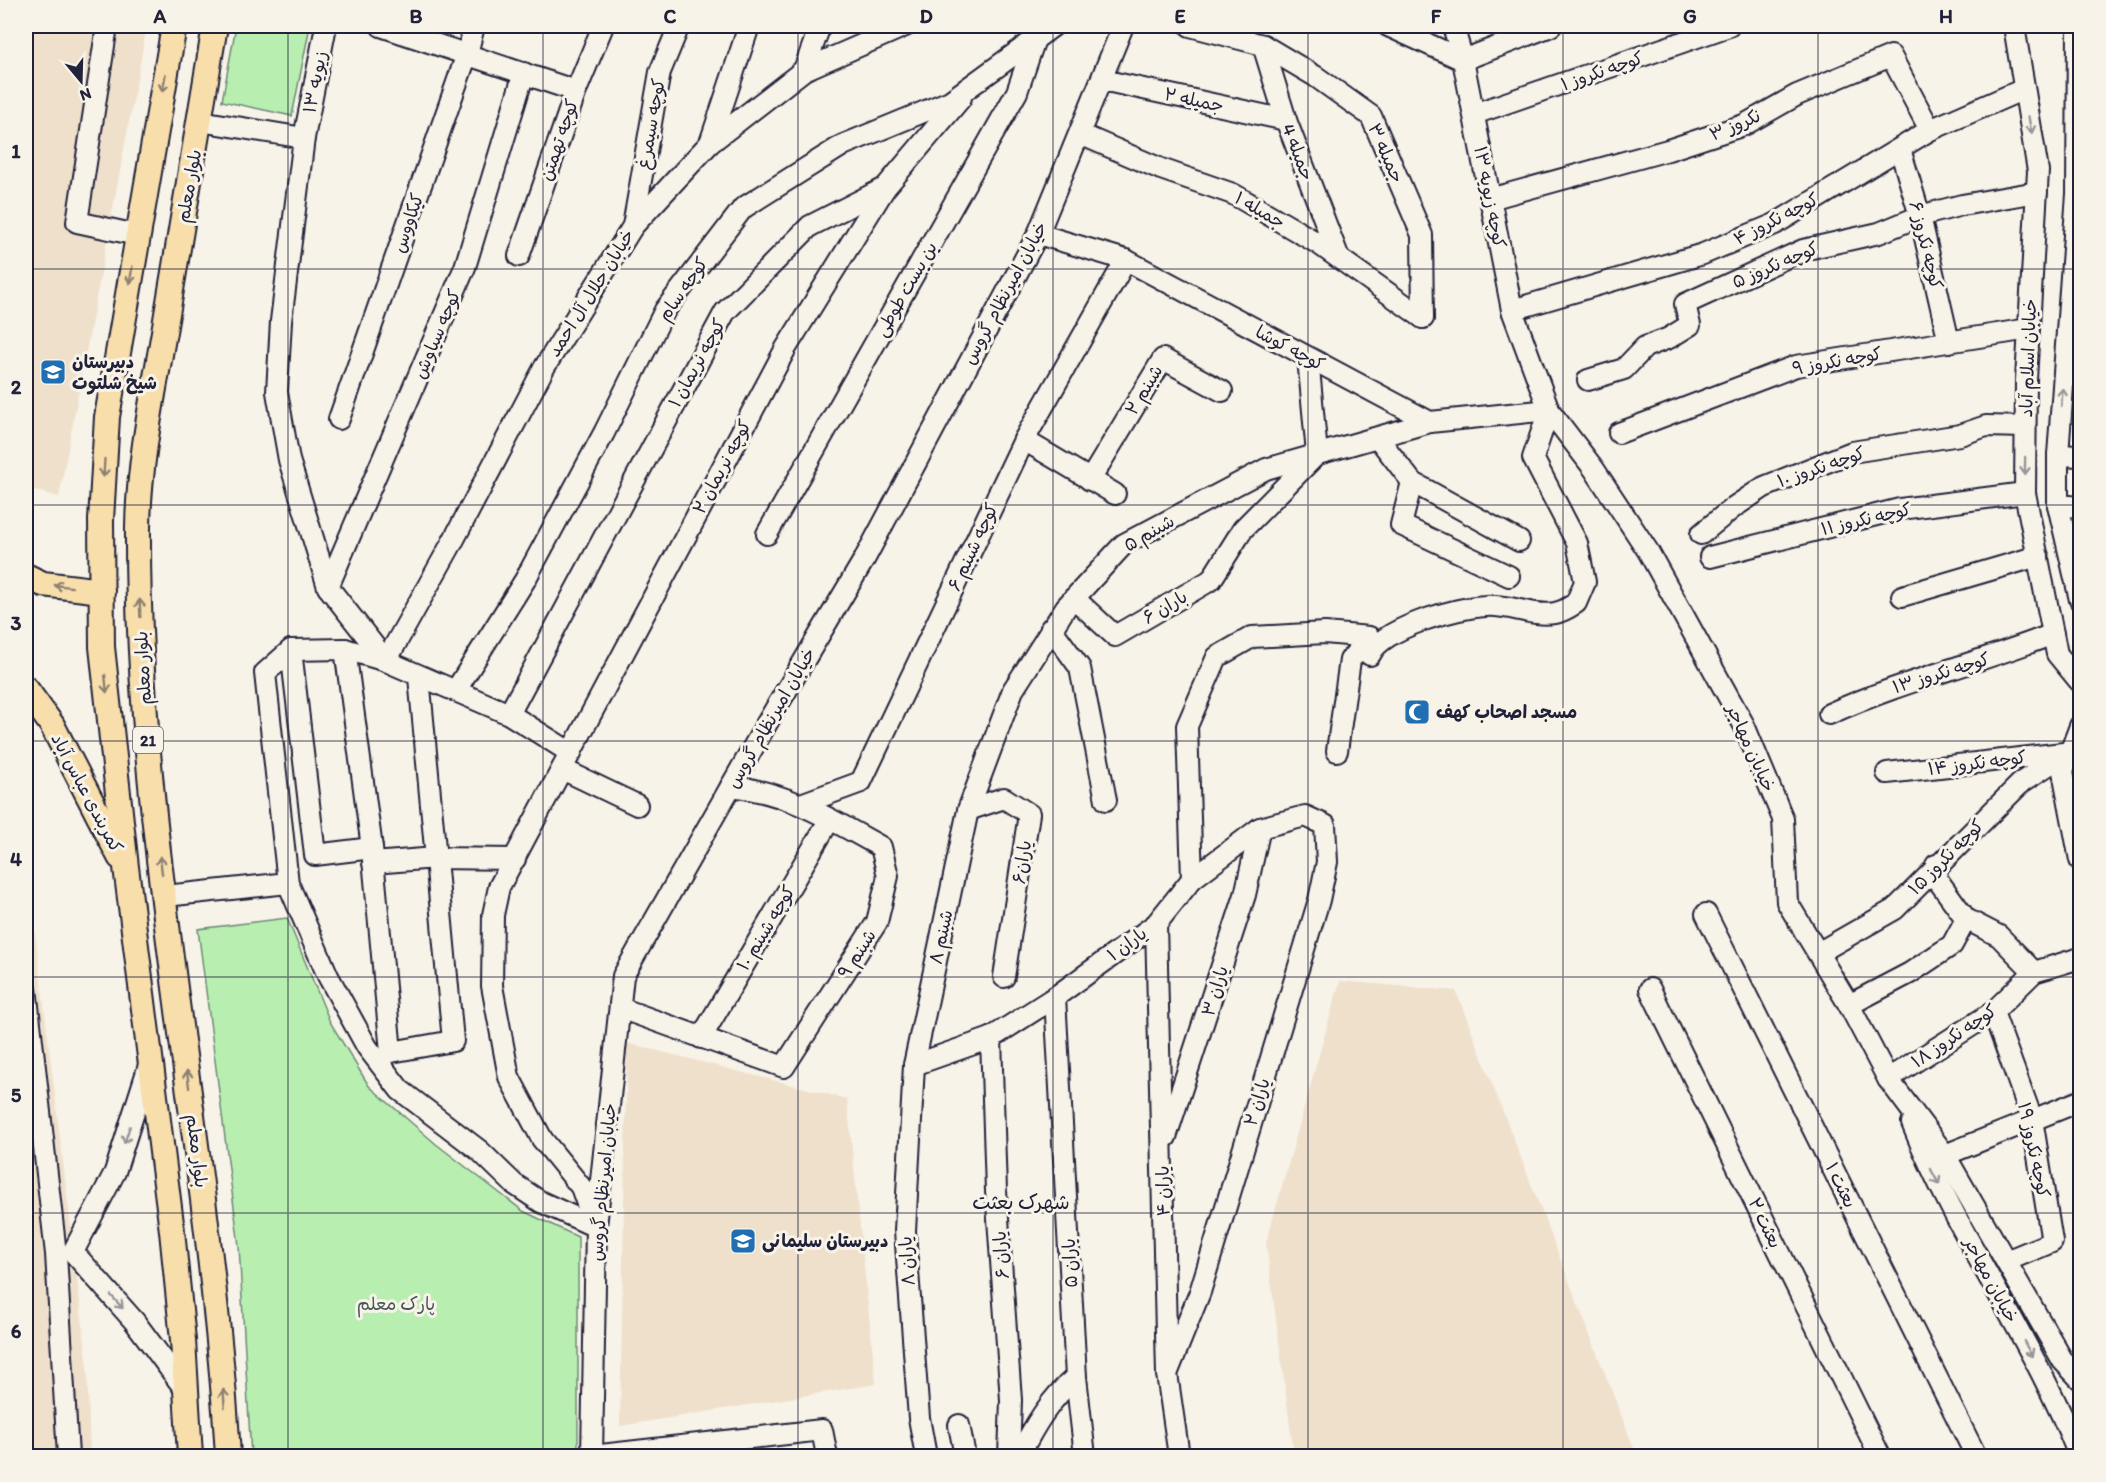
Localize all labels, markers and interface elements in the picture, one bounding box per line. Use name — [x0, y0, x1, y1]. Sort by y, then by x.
text: A — [153, 4, 167, 28]
text: B — [410, 4, 423, 28]
text: C — [664, 4, 677, 28]
text: D — [919, 4, 933, 28]
text: E — [1174, 4, 1186, 28]
text: F — [1431, 4, 1442, 28]
text: G — [1683, 4, 1697, 28]
text: H — [1939, 4, 1953, 28]
street label: کوچه نکروز ۱ — [1558, 47, 1647, 96]
street label: زیویه ۱۳ — [298, 49, 332, 115]
north arrow — [51, 51, 111, 111]
one-way arrow — [158, 73, 169, 92]
street label: کوچه سیمرغ — [632, 76, 671, 171]
street label: جمیله ۲ — [1162, 83, 1226, 117]
text: N — [78, 84, 94, 105]
street label: کوچه تهمتن — [535, 96, 584, 184]
street label: نکروز ۳ — [1706, 104, 1764, 146]
one-way arrow — [2025, 114, 2036, 134]
street label: جمیله ۳ — [1363, 120, 1409, 186]
street label: جمیله 4 — [1277, 121, 1319, 183]
text: 1 — [11, 139, 21, 163]
street label: کوچه زیویه ۱۳ — [1468, 144, 1511, 250]
street label: بلوار معلم — [172, 148, 209, 225]
street label: جمیله ۱ — [1231, 187, 1289, 233]
street label: کوچه نکروز ۴ — [1730, 188, 1823, 251]
street label: کیکاووس — [388, 190, 429, 256]
street label: کوچه نکروز ۶ — [1903, 199, 1948, 292]
street label: خیابان امیرنظام گروس — [958, 218, 1055, 370]
street label: خیابان جلال آل احمد — [543, 225, 639, 361]
street label: کوچه نکروز ۵ — [1729, 237, 1822, 294]
street label: بن بست طوطی — [870, 238, 942, 340]
street label: کوچه سام — [653, 253, 715, 327]
one-way arrow — [125, 265, 136, 285]
street label: کوچه سیاوش — [408, 286, 467, 382]
street label: خیابان اسلام آباد — [2015, 298, 2044, 418]
street label: کوچه نریمان ۱ — [664, 315, 731, 412]
street label: کوچه کوشا — [1251, 321, 1329, 376]
street label: کوچه نکروز ۹ — [1791, 342, 1884, 381]
place label: دبیرستان شیخ شلتوت — [72, 351, 157, 395]
school or university icon: دبیرستان شیخ شلتوت — [38, 357, 68, 387]
street label: شبنم ۲ — [1120, 361, 1170, 421]
text: 2 — [11, 375, 22, 399]
one-way arrow — [2056, 388, 2067, 408]
street label: کوچه نریمان ۲ — [688, 416, 757, 518]
street label: کوچه نکروز ۱۰ — [1774, 442, 1868, 493]
one-way arrow — [2019, 455, 2031, 475]
one-way arrow — [99, 458, 110, 478]
street label: کوچه نکروز ۱۱ — [1819, 498, 1914, 541]
street label: کوچه شبنم ۶ — [943, 499, 1006, 596]
street label: شبنم ۵ — [1120, 510, 1180, 559]
one-way arrow — [54, 580, 73, 591]
street label: باران ۶ — [1139, 585, 1191, 629]
one-way arrow — [135, 598, 146, 618]
text: 3 — [11, 611, 22, 635]
street label: بلوار معلم — [130, 630, 159, 705]
street label: خیابان امیرنظام گروس — [722, 644, 823, 794]
street label: کوچه نکروز ۱۳ — [1890, 648, 1993, 699]
one-way arrow — [101, 674, 112, 693]
mosque icon: مسجد اصحاب کهف — [1402, 697, 1432, 727]
street label: خیابان مهاجر — [1721, 699, 1780, 795]
place label: مسجد اصحاب کهف — [1436, 701, 1577, 723]
road number: 21 — [133, 727, 163, 753]
street label: کمربندی عباس آباد — [46, 730, 128, 857]
street label: کوچه نکروز ۱۴ — [1926, 746, 2028, 781]
street label: کوچه نکروز ۱۵ — [1904, 814, 1989, 900]
street label: یاران۶ — [1008, 839, 1036, 885]
text: 4 — [10, 847, 22, 871]
one-way arrow — [155, 855, 166, 875]
street label: کوچه شبنم ۱۰ — [732, 881, 803, 976]
street label: شبنم ۸ — [925, 908, 960, 967]
street label: یاران ۱ — [1103, 922, 1151, 966]
street label: شبنم ۹ — [833, 925, 883, 984]
street label: یاران ۳ — [1197, 963, 1233, 1019]
street label: کوچه نکروز ۱۸ — [1907, 999, 2002, 1073]
one-way arrow — [182, 1070, 193, 1090]
street label: یاران ۲ — [1239, 1075, 1275, 1129]
text: 5 — [11, 1083, 22, 1107]
street label: کوچه نکروز ۱۹ — [2012, 1100, 2055, 1200]
street label: خیابان امیرنظام گروس — [585, 1102, 624, 1262]
street label: بلوار معلم — [179, 1113, 212, 1189]
one-way arrow — [121, 1125, 132, 1144]
street label: بعثت ۱ — [1821, 1159, 1861, 1211]
street label: یاران ۴ — [1152, 1165, 1174, 1217]
one-way arrow — [1929, 1168, 1941, 1185]
district label: شهرک بعثت — [972, 1190, 1070, 1214]
street label: بعثت ۲ — [1743, 1194, 1787, 1252]
school or university icon: دبیرستان سلیمانی — [728, 1226, 758, 1256]
place label: دبیرستان سلیمانی — [762, 1230, 888, 1253]
street label: یاران ۶ — [988, 1230, 1014, 1280]
street label: خیابان مهاجر — [1958, 1232, 2023, 1327]
street label: یاران ۸ — [894, 1235, 920, 1287]
street label: یاران ۵ — [1058, 1238, 1082, 1288]
park label: پارک معلم — [357, 1293, 435, 1318]
one-way arrow — [110, 1294, 124, 1309]
text: 6 — [11, 1319, 22, 1343]
one-way arrow — [2023, 1339, 2034, 1357]
one-way arrow — [218, 1389, 229, 1409]

